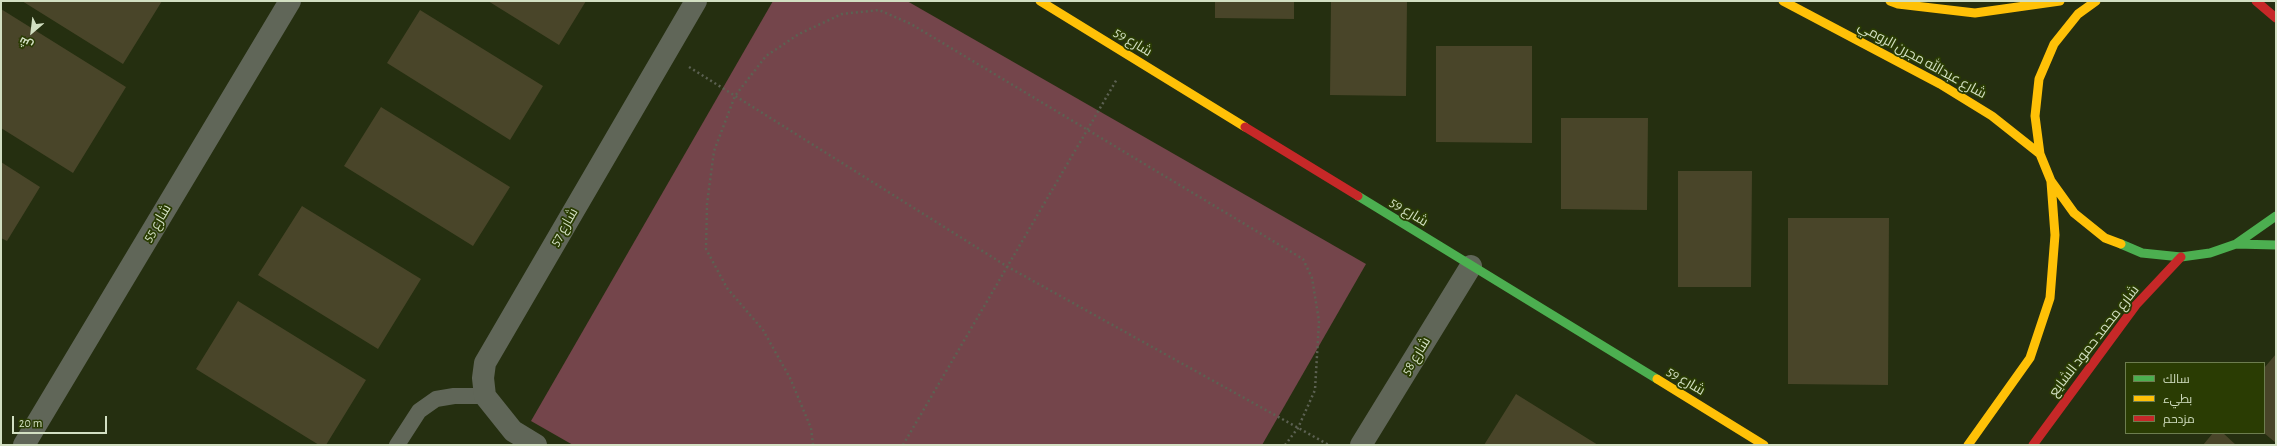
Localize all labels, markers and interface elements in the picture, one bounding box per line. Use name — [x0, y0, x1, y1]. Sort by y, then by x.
north arrow — [12, 12, 52, 52]
street label: شارع عبدالله مجرن الرومي — [1855, 18, 1989, 102]
street label: شارع 59 — [1111, 24, 1155, 60]
text: ش — [17, 35, 35, 51]
street label: شارع 59 — [1387, 194, 1431, 230]
street label: شارع 55 — [139, 201, 175, 245]
street label: شارع 57 — [546, 205, 582, 249]
street label: شارع محمد حمود الشايع — [2045, 282, 2143, 400]
street label: شارع 58 — [1398, 334, 1434, 378]
legend — [2125, 362, 2265, 434]
street label: شارع 59 — [1664, 363, 1708, 399]
text: سالك — [2163, 373, 2190, 385]
text: بطيء — [2163, 393, 2192, 405]
scale bar — [14, 408, 109, 434]
text: مزدحم — [2163, 413, 2195, 425]
text: 20 m — [19, 417, 42, 429]

